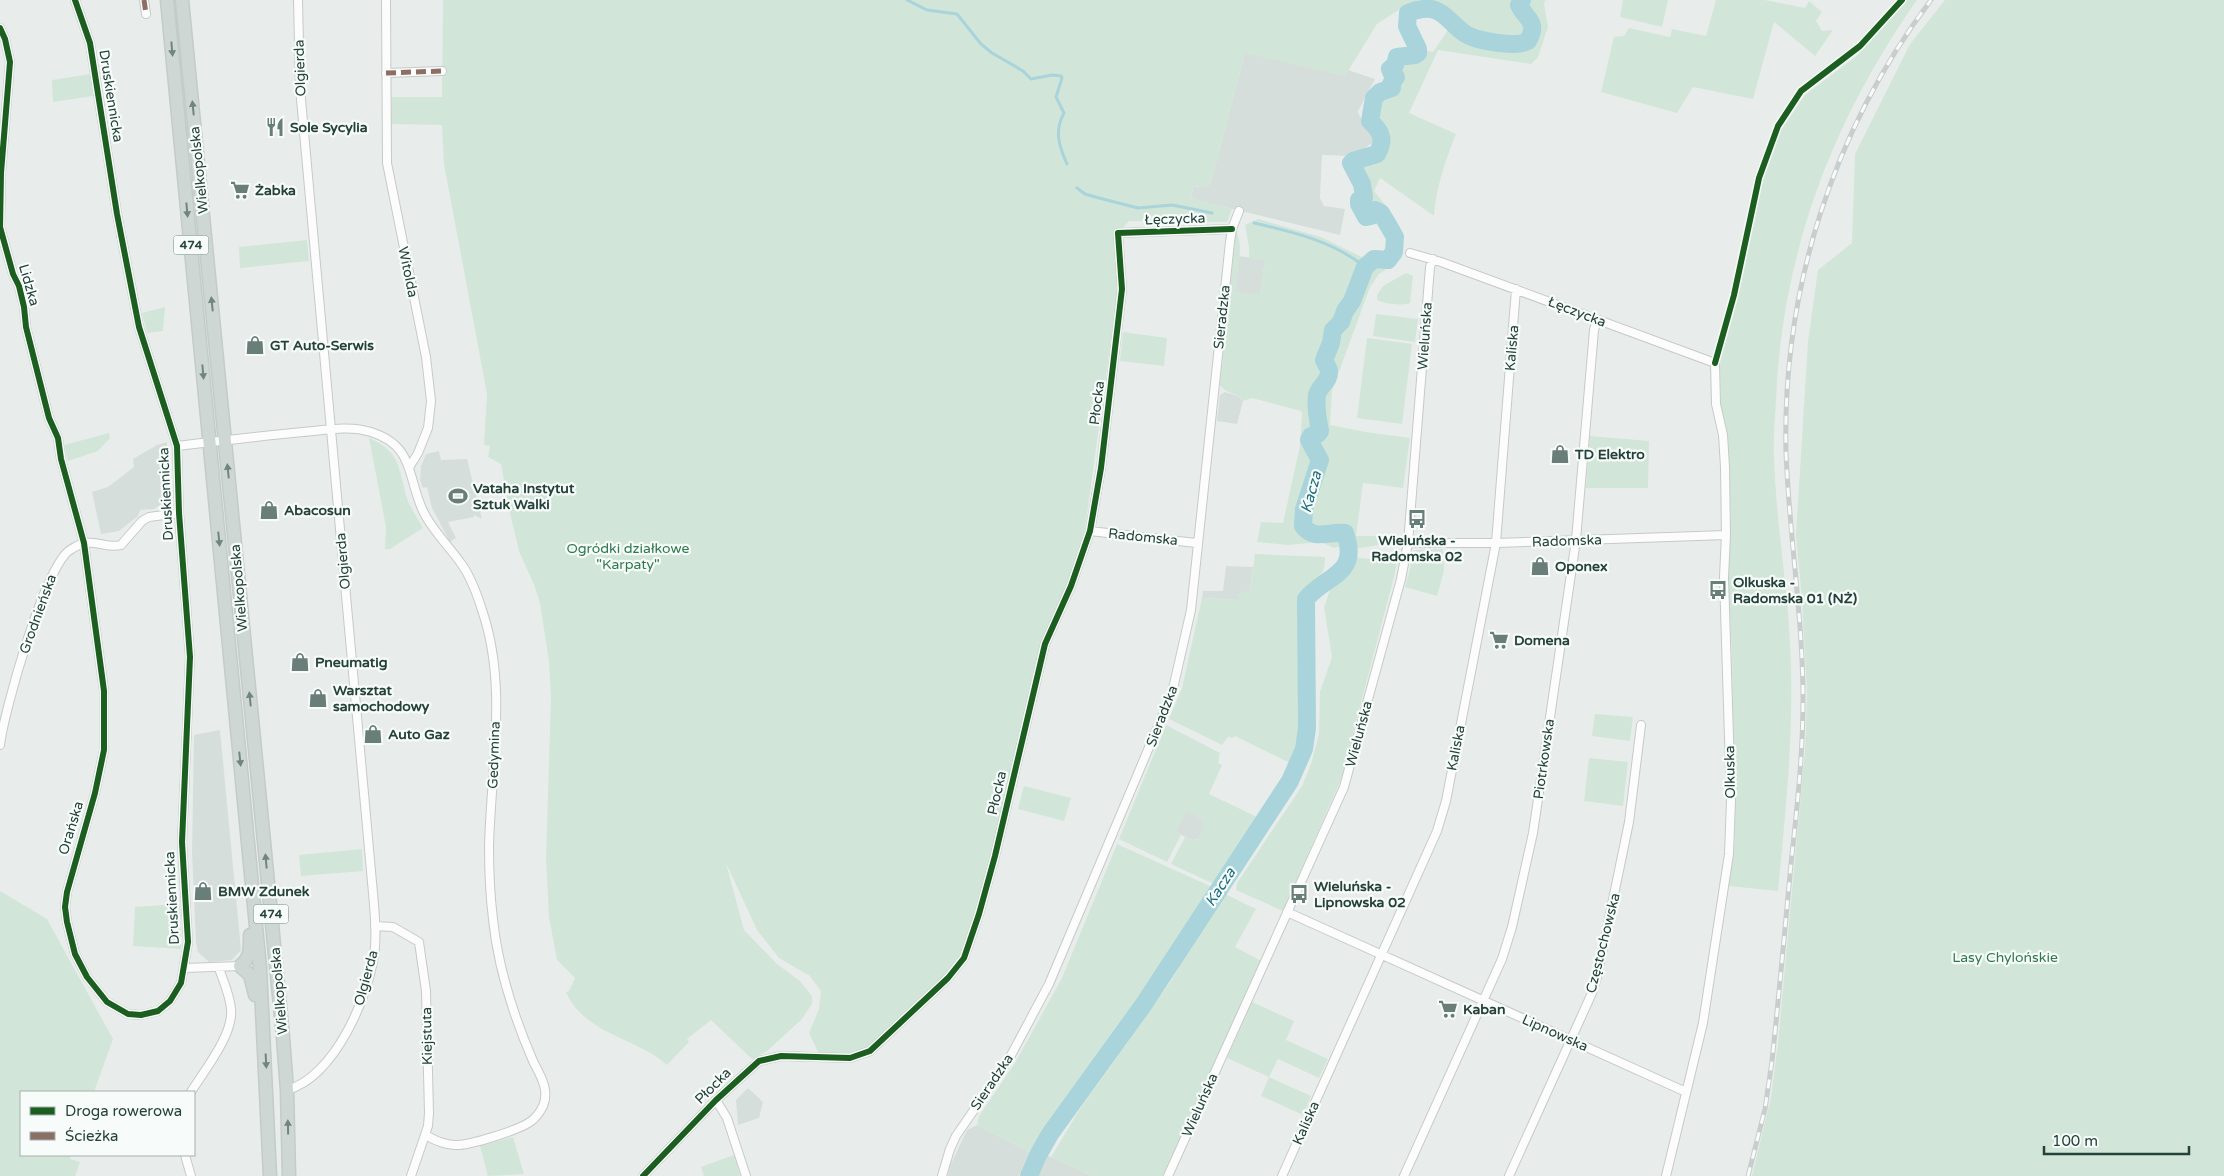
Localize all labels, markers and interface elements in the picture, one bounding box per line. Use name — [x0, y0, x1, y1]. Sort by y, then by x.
street label: Olgierda — [291, 39, 309, 97]
one-way arrow — [168, 41, 176, 57]
street label: Druskiennicka — [95, 49, 127, 143]
one-way arrow — [189, 99, 197, 115]
restaurant icon: Sole Sycylia — [264, 116, 286, 138]
place label: Sole Sycylia — [290, 119, 368, 136]
street label: Wielkopolska — [186, 125, 212, 215]
supermarket icon: Żabka — [229, 179, 251, 201]
place label: Żabka — [255, 182, 296, 199]
one-way arrow — [183, 203, 191, 219]
street label: Łęczycka — [1144, 209, 1206, 229]
road number: 474 — [174, 236, 208, 254]
street label: Witolda — [394, 245, 422, 299]
street label: Lidzka — [15, 262, 43, 308]
street label: Sieradzka — [1210, 284, 1234, 350]
street label: Łęczycka — [1546, 293, 1608, 331]
one-way arrow — [208, 296, 216, 312]
street label: Wieluńska — [1414, 301, 1436, 371]
street label: Kaliska — [1502, 324, 1522, 372]
shop icon: GT Auto-Serwis — [244, 334, 266, 356]
place label: GT Auto-Serwis — [270, 337, 374, 354]
one-way arrow — [199, 364, 207, 380]
street label: Płocka — [1086, 380, 1108, 426]
shop icon: TD Elektro — [1549, 443, 1571, 465]
place label: TD Elektro — [1574, 446, 1645, 463]
street label: Druskiennicka — [155, 447, 177, 541]
one-way arrow — [224, 463, 232, 479]
water label: Kacza — [1297, 469, 1325, 515]
place label: Vataha Instytut Sztuk Walki — [473, 480, 575, 513]
sports icon: Vataha Instytut Sztuk Walki — [447, 485, 469, 507]
shop icon: Abacosun — [258, 499, 280, 521]
place label: Abacosun — [284, 502, 351, 519]
bus stop icon: Wieluńska - Radomska 02 — [1406, 508, 1428, 530]
street label: Radomska — [1107, 525, 1179, 549]
one-way arrow — [215, 531, 223, 547]
street label: Radomska — [1532, 531, 1602, 551]
street label: Olgierda — [332, 532, 354, 590]
place label: Wieluńska - Radomska 02 — [1371, 532, 1463, 565]
park label: Ogródki działkowe "Karpaty" — [567, 540, 689, 573]
street label: Wielkopolska — [227, 544, 251, 632]
shop icon: Oponex — [1529, 555, 1551, 577]
place label: Oponex — [1555, 558, 1608, 575]
street label: Grodnieńska — [16, 572, 60, 656]
place label: Olkuska - Radomska 01 (NŻ) — [1733, 574, 1857, 607]
bus stop icon: Olkuska - Radomska 01 (NŻ) — [1707, 579, 1729, 601]
supermarket icon: Domena — [1488, 629, 1510, 651]
place label: Domena — [1514, 632, 1570, 649]
shop icon: Pneumatig — [289, 651, 311, 673]
place label: Pneumatig — [315, 654, 388, 671]
place label: Warsztat samochodowy — [333, 682, 430, 715]
street label: Sieradzka — [1143, 683, 1181, 749]
shop icon: Warsztat samochodowy — [307, 687, 329, 709]
one-way arrow — [246, 691, 254, 707]
street label: Wieluńska — [1342, 699, 1376, 769]
street label: Piotrkowska — [1530, 718, 1558, 800]
street label: Gedymina — [484, 721, 504, 789]
shop icon: Auto Gaz — [362, 723, 384, 745]
street label: Kaliska — [1443, 724, 1469, 772]
place label: Auto Gaz — [388, 726, 450, 743]
street label: Olkuska — [1721, 745, 1739, 799]
one-way arrow — [236, 752, 244, 768]
street label: Płocka — [984, 769, 1010, 817]
street label: Orańska — [55, 799, 87, 857]
street label: Druskiennicka — [161, 851, 183, 945]
one-way arrow — [262, 852, 270, 868]
water label: Kacza — [1201, 864, 1239, 910]
place label: Wieluńska - Lipnowska 02 — [1314, 878, 1406, 911]
shop icon: BMW Zdunek — [192, 880, 214, 902]
place label: BMW Zdunek — [218, 883, 310, 900]
bus stop icon: Wieluńska - Lipnowska 02 — [1288, 883, 1310, 905]
street label: Częstochowska — [1582, 891, 1624, 995]
road number: 474 — [254, 904, 288, 924]
street label: Wielkopolska — [267, 947, 291, 1035]
street label: Olgierda — [350, 948, 382, 1008]
park label: Lasy Chylońskie — [1952, 949, 2058, 966]
supermarket icon: Kaban — [1437, 998, 1459, 1020]
place label: Kaban — [1463, 1001, 1505, 1018]
street label: Kiejstuta — [418, 1007, 436, 1065]
street label: Lipnowska — [1519, 1011, 1591, 1055]
street label: Sieradzka — [967, 1051, 1017, 1113]
one-way arrow — [262, 1053, 270, 1069]
street label: Płocka — [691, 1064, 735, 1108]
street label: Wieluńska — [1178, 1070, 1222, 1140]
legend — [20, 1091, 195, 1156]
street label: Kaliska — [1289, 1098, 1323, 1148]
text: Droga rowerowa — [65, 1102, 182, 1120]
one-way arrow — [283, 1119, 291, 1135]
scale bar — [2044, 1124, 2189, 1156]
text: Ścieżka — [65, 1127, 118, 1145]
text: 100 m — [2052, 1132, 2098, 1150]

